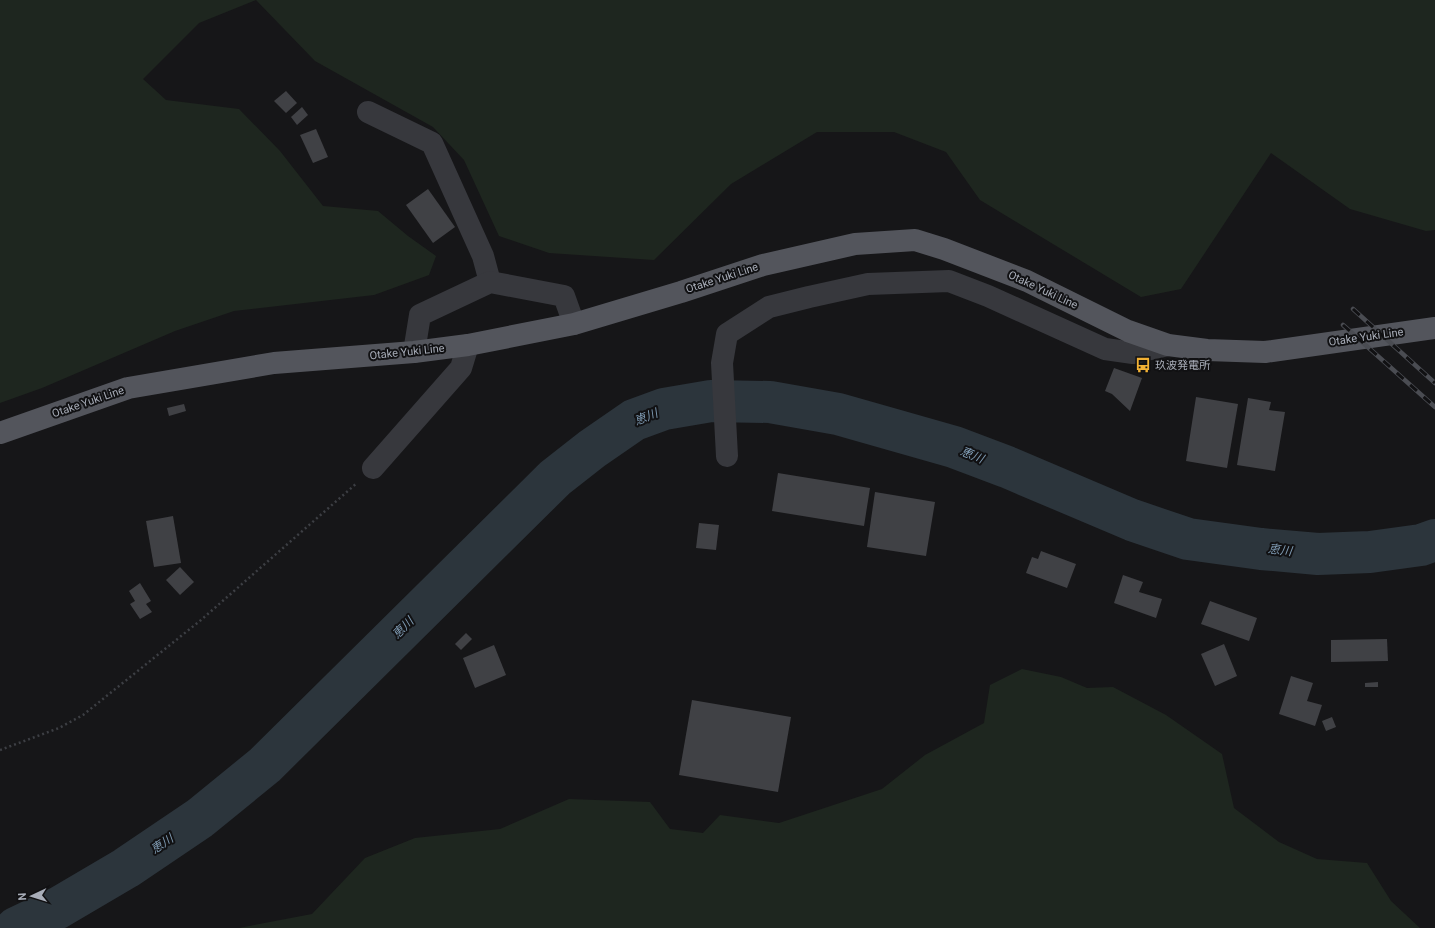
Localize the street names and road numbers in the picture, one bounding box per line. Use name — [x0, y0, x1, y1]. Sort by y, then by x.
street label: Otake Yuki Line — [684, 260, 760, 296]
street label: Otake Yuki Line — [1006, 268, 1080, 312]
street label: Otake Yuki Line — [1328, 325, 1404, 349]
street label: Otake Yuki Line — [369, 342, 445, 362]
street label: Otake Yuki Line — [50, 384, 126, 420]

